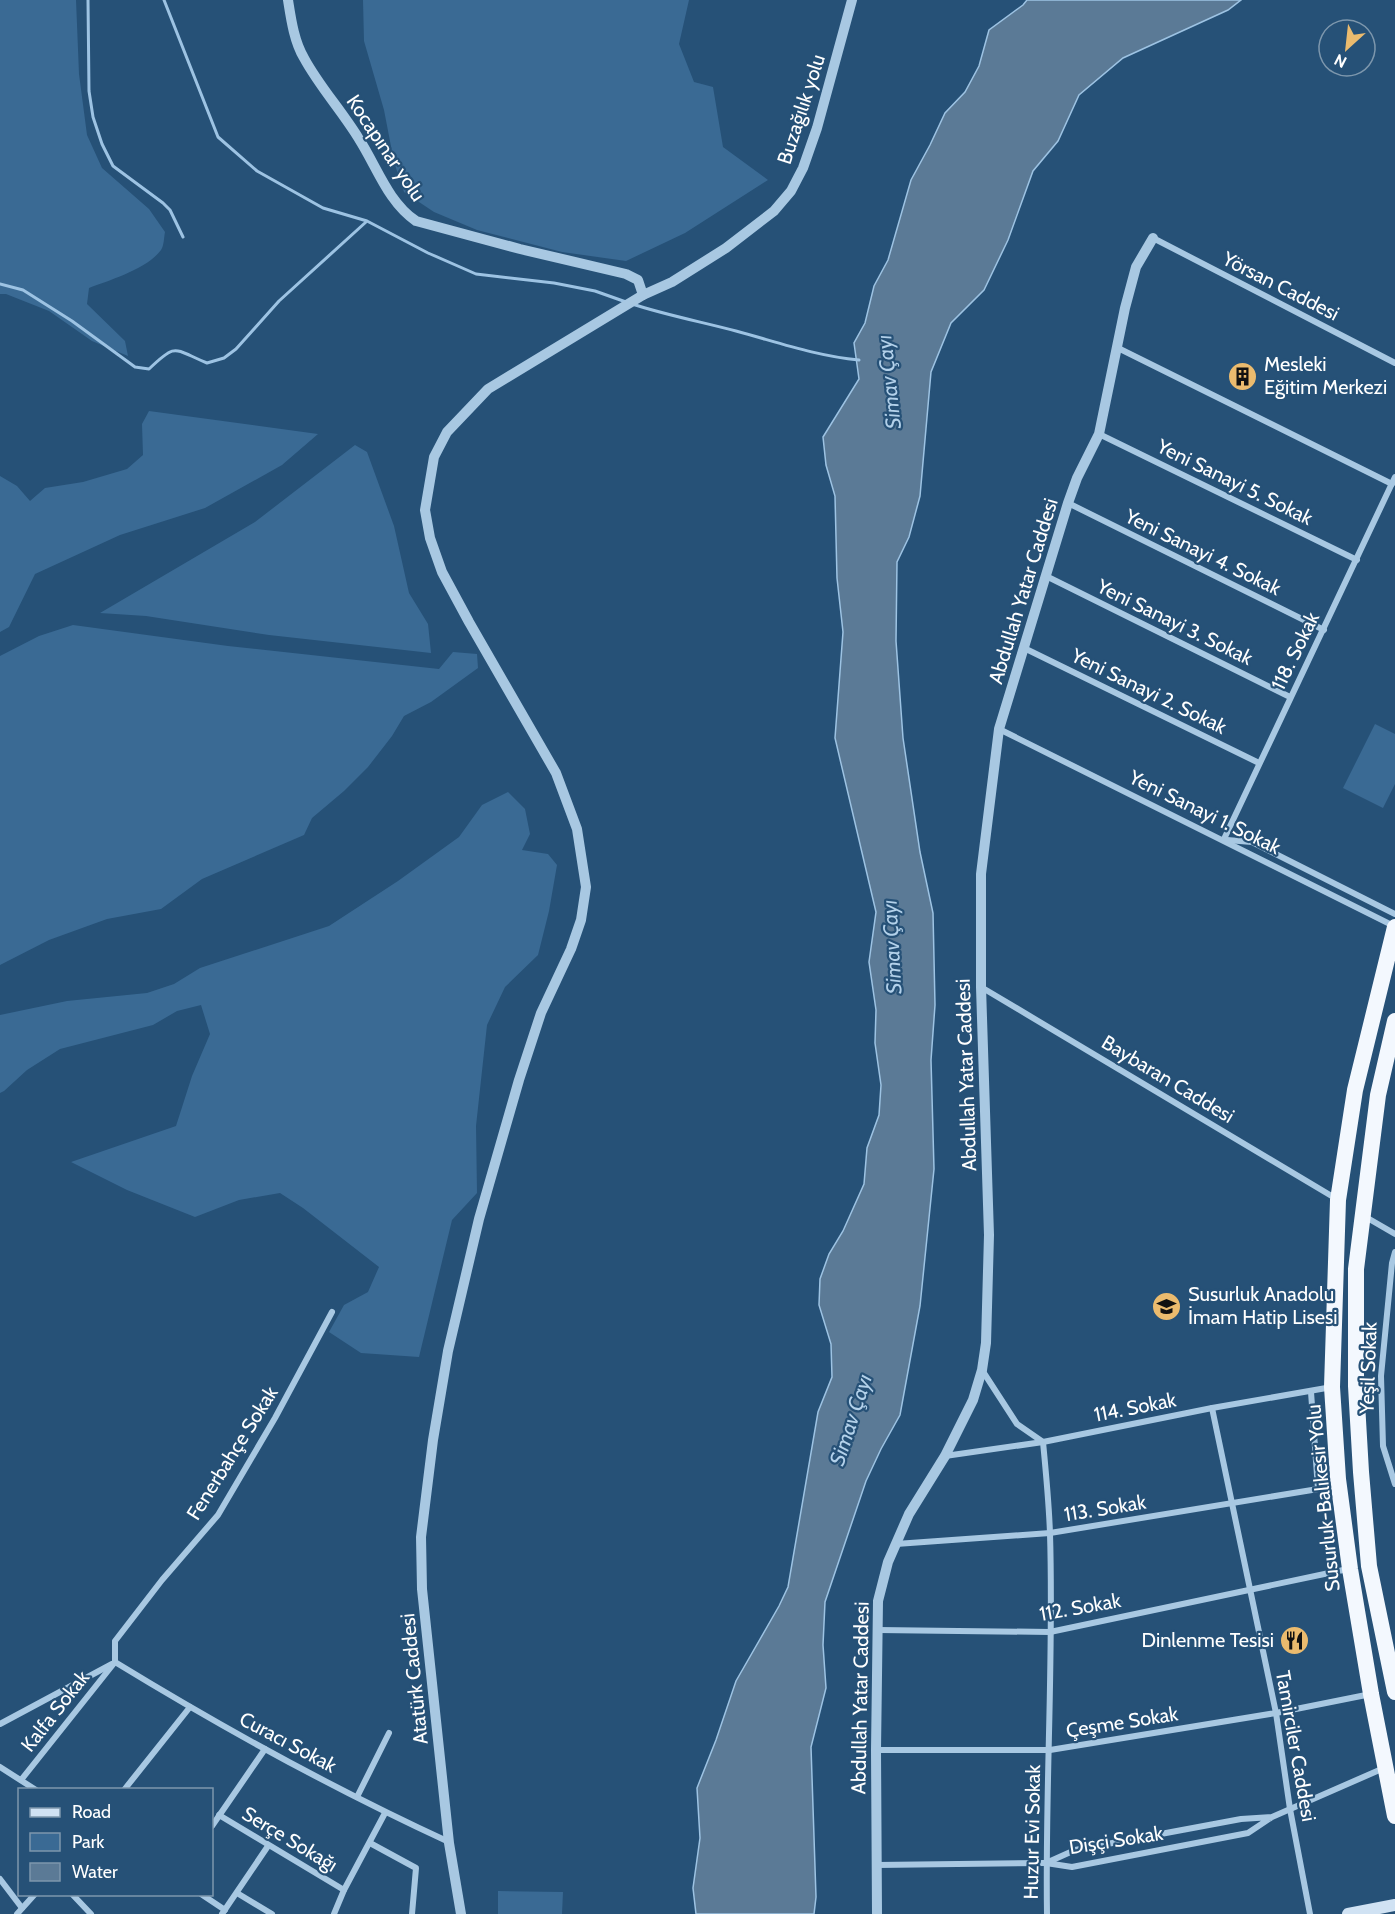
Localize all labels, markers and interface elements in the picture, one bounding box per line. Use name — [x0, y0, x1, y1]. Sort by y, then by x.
north arrow — [1317, 18, 1377, 78]
text: N — [1331, 50, 1350, 72]
street label: Buzağılık yolu — [772, 51, 830, 167]
street label: Kocapınar yolu — [342, 90, 430, 206]
street label: Yörsan Caddesi — [1218, 246, 1343, 326]
water label: Simav Çayı — [871, 334, 906, 430]
place label: Mesleki Eğitim Merkezi — [1264, 352, 1387, 399]
building icon: Mesleki Eğitim Merkezi — [1227, 360, 1259, 392]
street label: Yeni Sanayi 5. Sokak — [1152, 434, 1317, 530]
street label: Abdullah Yatar Caddesi — [983, 495, 1063, 687]
street label: Yeni Sanayi 4. Sokak — [1120, 503, 1285, 600]
street label: Yeni Sanayi 3. Sokak — [1092, 574, 1257, 670]
street label: 118. Sokak — [1266, 608, 1324, 694]
street label: Yeni Sanayi 2. Sokak — [1067, 643, 1230, 739]
street label: Yeni Sanayi 1. Sokak — [1124, 764, 1285, 859]
water label: Simav Çayı — [877, 899, 906, 995]
street label: Abdullah Yatar Caddesi — [951, 978, 981, 1172]
street label: Baybaran Caddesi — [1097, 1030, 1239, 1128]
place label: Susurluk Anadolu İmam Hatip Lisesi — [1188, 1282, 1338, 1329]
school or university icon: Susurluk Anadolu İmam Hatip Lisesi — [1151, 1290, 1183, 1322]
street label: Yeşil Sokak — [1354, 1322, 1382, 1415]
water label: Simav Çayı — [824, 1371, 877, 1469]
street label: Fenerbahçe Sokak — [181, 1382, 283, 1524]
street label: 114. Sokak — [1092, 1387, 1178, 1427]
street label: Susurluk-Balıkesir Yolu — [1301, 1403, 1345, 1593]
street label: 113. Sokak — [1062, 1490, 1148, 1526]
street label: 112. Sokak — [1037, 1588, 1123, 1626]
street label: Abdullah Yatar Caddesi — [846, 1601, 874, 1795]
street label: Atatürk Caddesi — [395, 1612, 433, 1746]
restaurant icon: Dinlenme Tesisi — [1279, 1624, 1311, 1656]
place label: Dinlenme Tesisi — [1142, 1628, 1274, 1652]
street label: Kalfa Sokak — [16, 1666, 94, 1756]
street label: Tamirciler Caddesi — [1271, 1669, 1321, 1823]
street label: Çeşme Sokak — [1064, 1701, 1180, 1743]
street label: Curacı Sokak — [235, 1706, 341, 1778]
street label: Huzur Evi Sokak — [1019, 1764, 1045, 1899]
legend — [18, 1788, 213, 1896]
text: Road — [72, 1801, 111, 1823]
street label: Serçe Sokağı — [238, 1801, 342, 1877]
street label: Dişçi Sokak — [1067, 1821, 1165, 1859]
text: Park — [72, 1831, 105, 1853]
text: Water — [72, 1861, 118, 1883]

